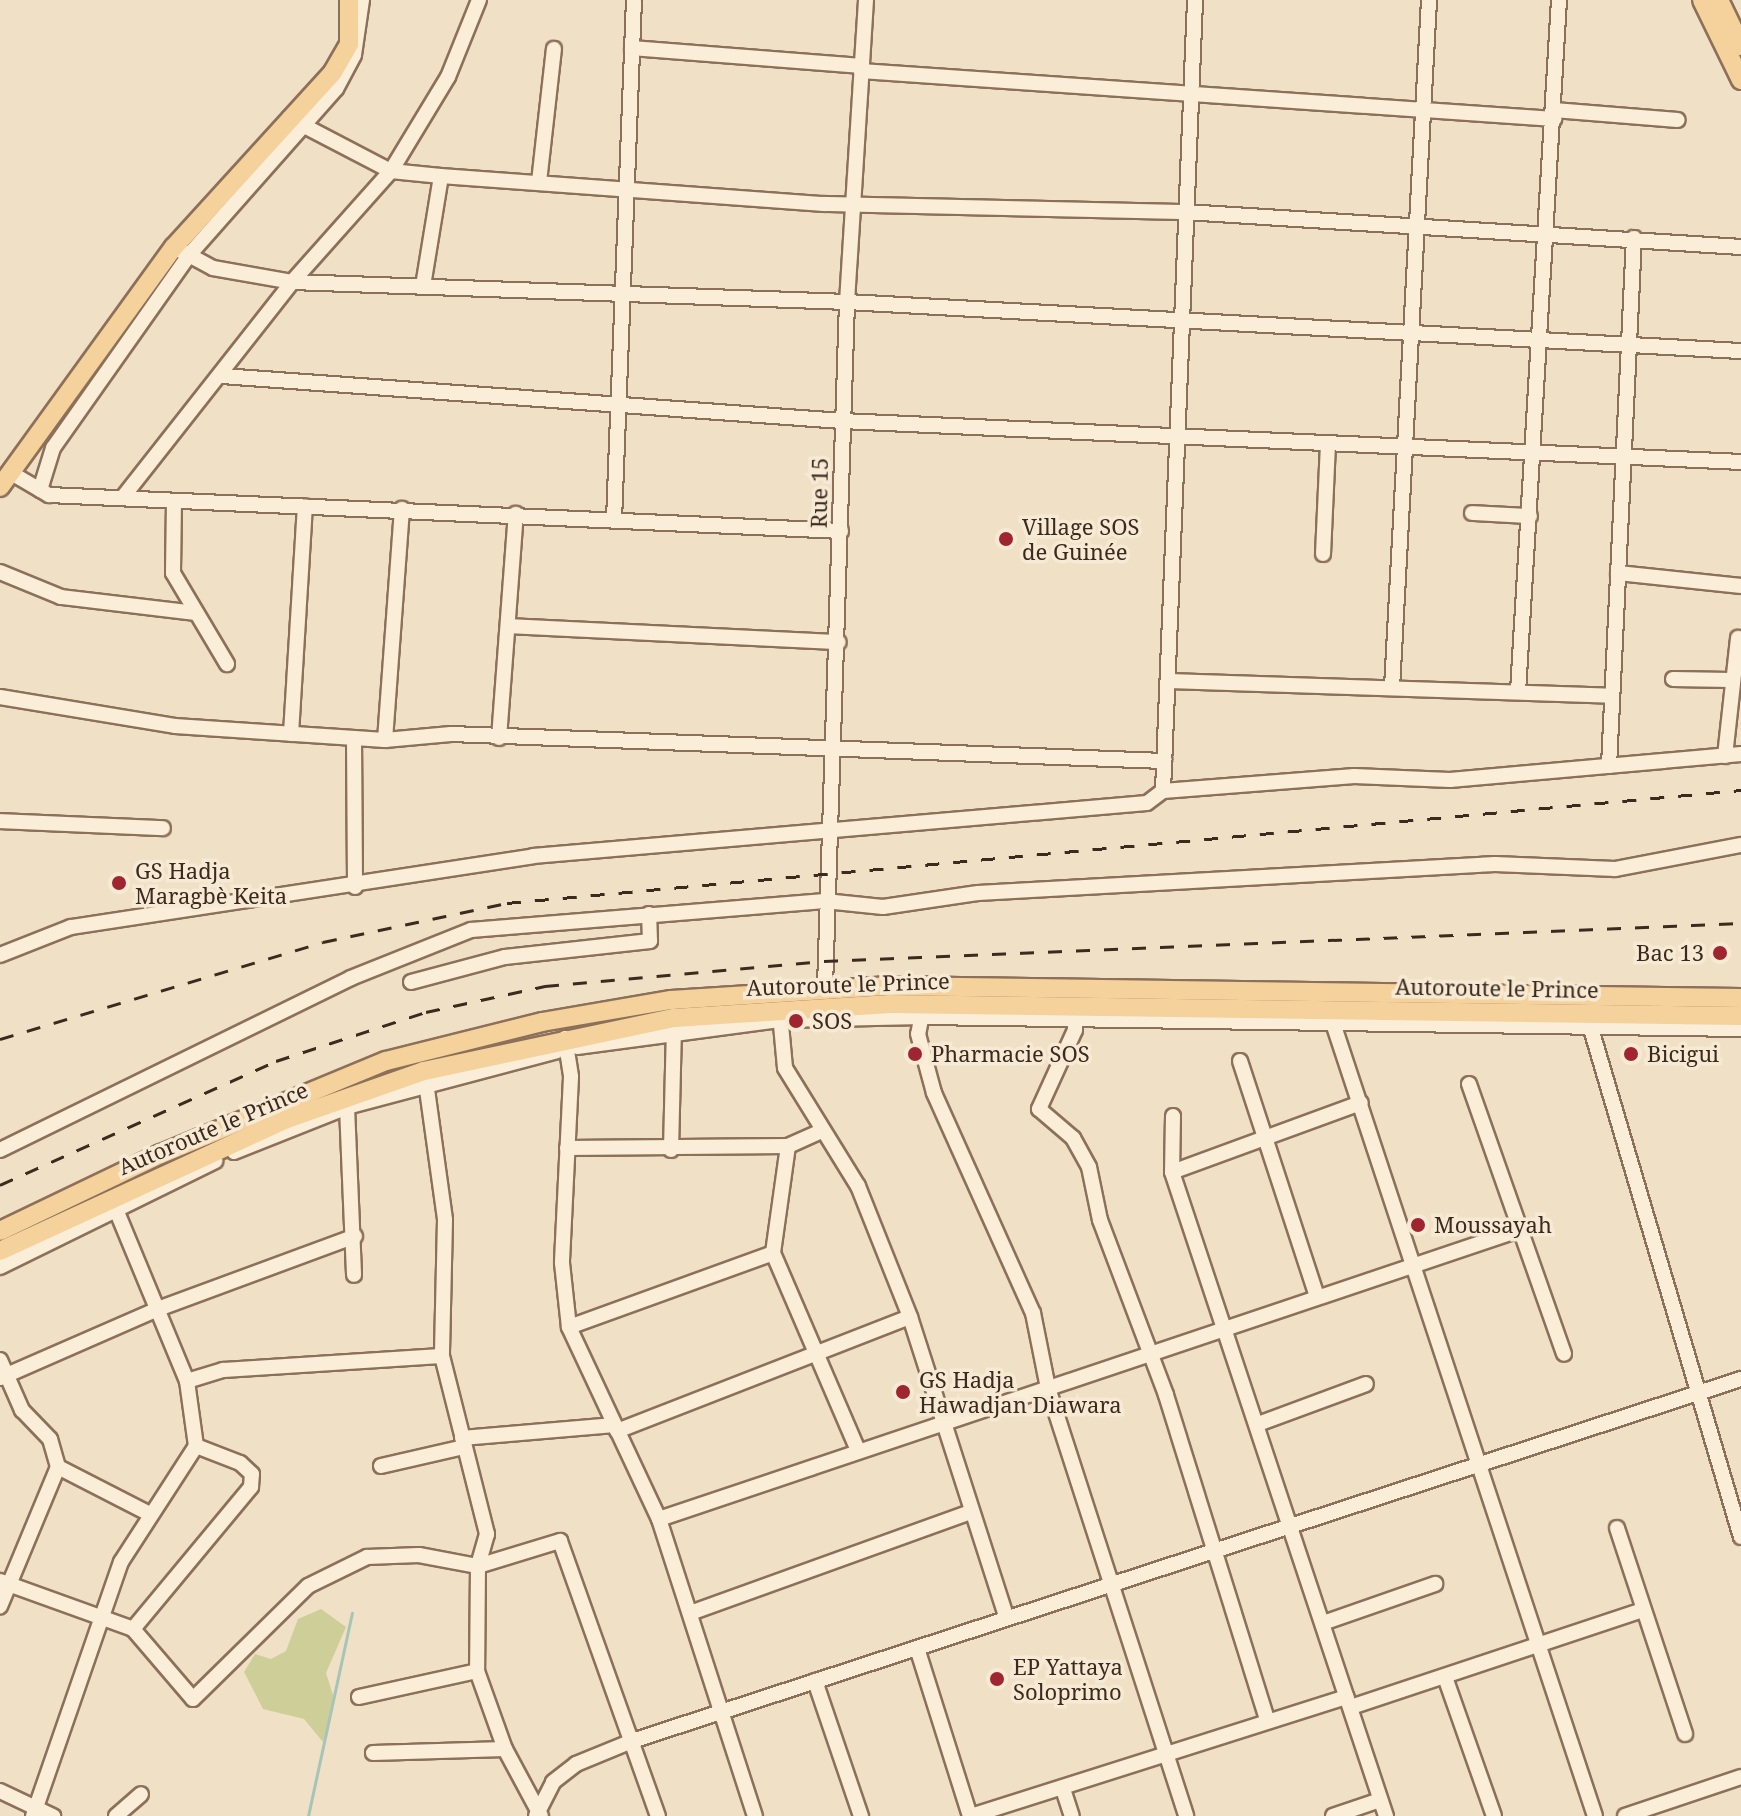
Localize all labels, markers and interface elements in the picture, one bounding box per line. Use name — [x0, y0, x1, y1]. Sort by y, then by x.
street label: Rue 15 — [805, 458, 833, 528]
place label: Village SOS de Guinée — [1022, 513, 1140, 564]
marker: Village SOS de Guinée — [997, 530, 1015, 548]
place label: GS Hadja Maragbè Keita — [135, 857, 287, 908]
marker: GS Hadja Maragbè Keita — [110, 874, 128, 892]
place label: Bac 13 — [1636, 940, 1704, 966]
marker: Bac 13 — [1711, 944, 1729, 962]
street label: Autoroute le Prince — [746, 967, 950, 1001]
street label: Autoroute le Prince — [1395, 973, 1599, 1003]
place label: SOS — [812, 1008, 852, 1034]
marker: SOS — [787, 1012, 805, 1030]
place label: Pharmacie SOS — [931, 1041, 1090, 1067]
place label: Bicigui — [1647, 1041, 1719, 1067]
marker: Pharmacie SOS — [906, 1045, 924, 1063]
marker: Bicigui — [1622, 1045, 1640, 1063]
street label: Autoroute le Prince — [114, 1076, 312, 1180]
place label: Moussayah — [1434, 1212, 1552, 1238]
marker: Moussayah — [1409, 1216, 1427, 1234]
place label: GS Hadja Hawadjan Diawara — [919, 1366, 1122, 1418]
marker: GS Hadja Hawadjan Diawara — [894, 1383, 912, 1401]
place label: EP Yattaya Soloprimo — [1013, 1653, 1123, 1704]
marker: EP Yattaya Soloprimo — [988, 1670, 1006, 1688]

